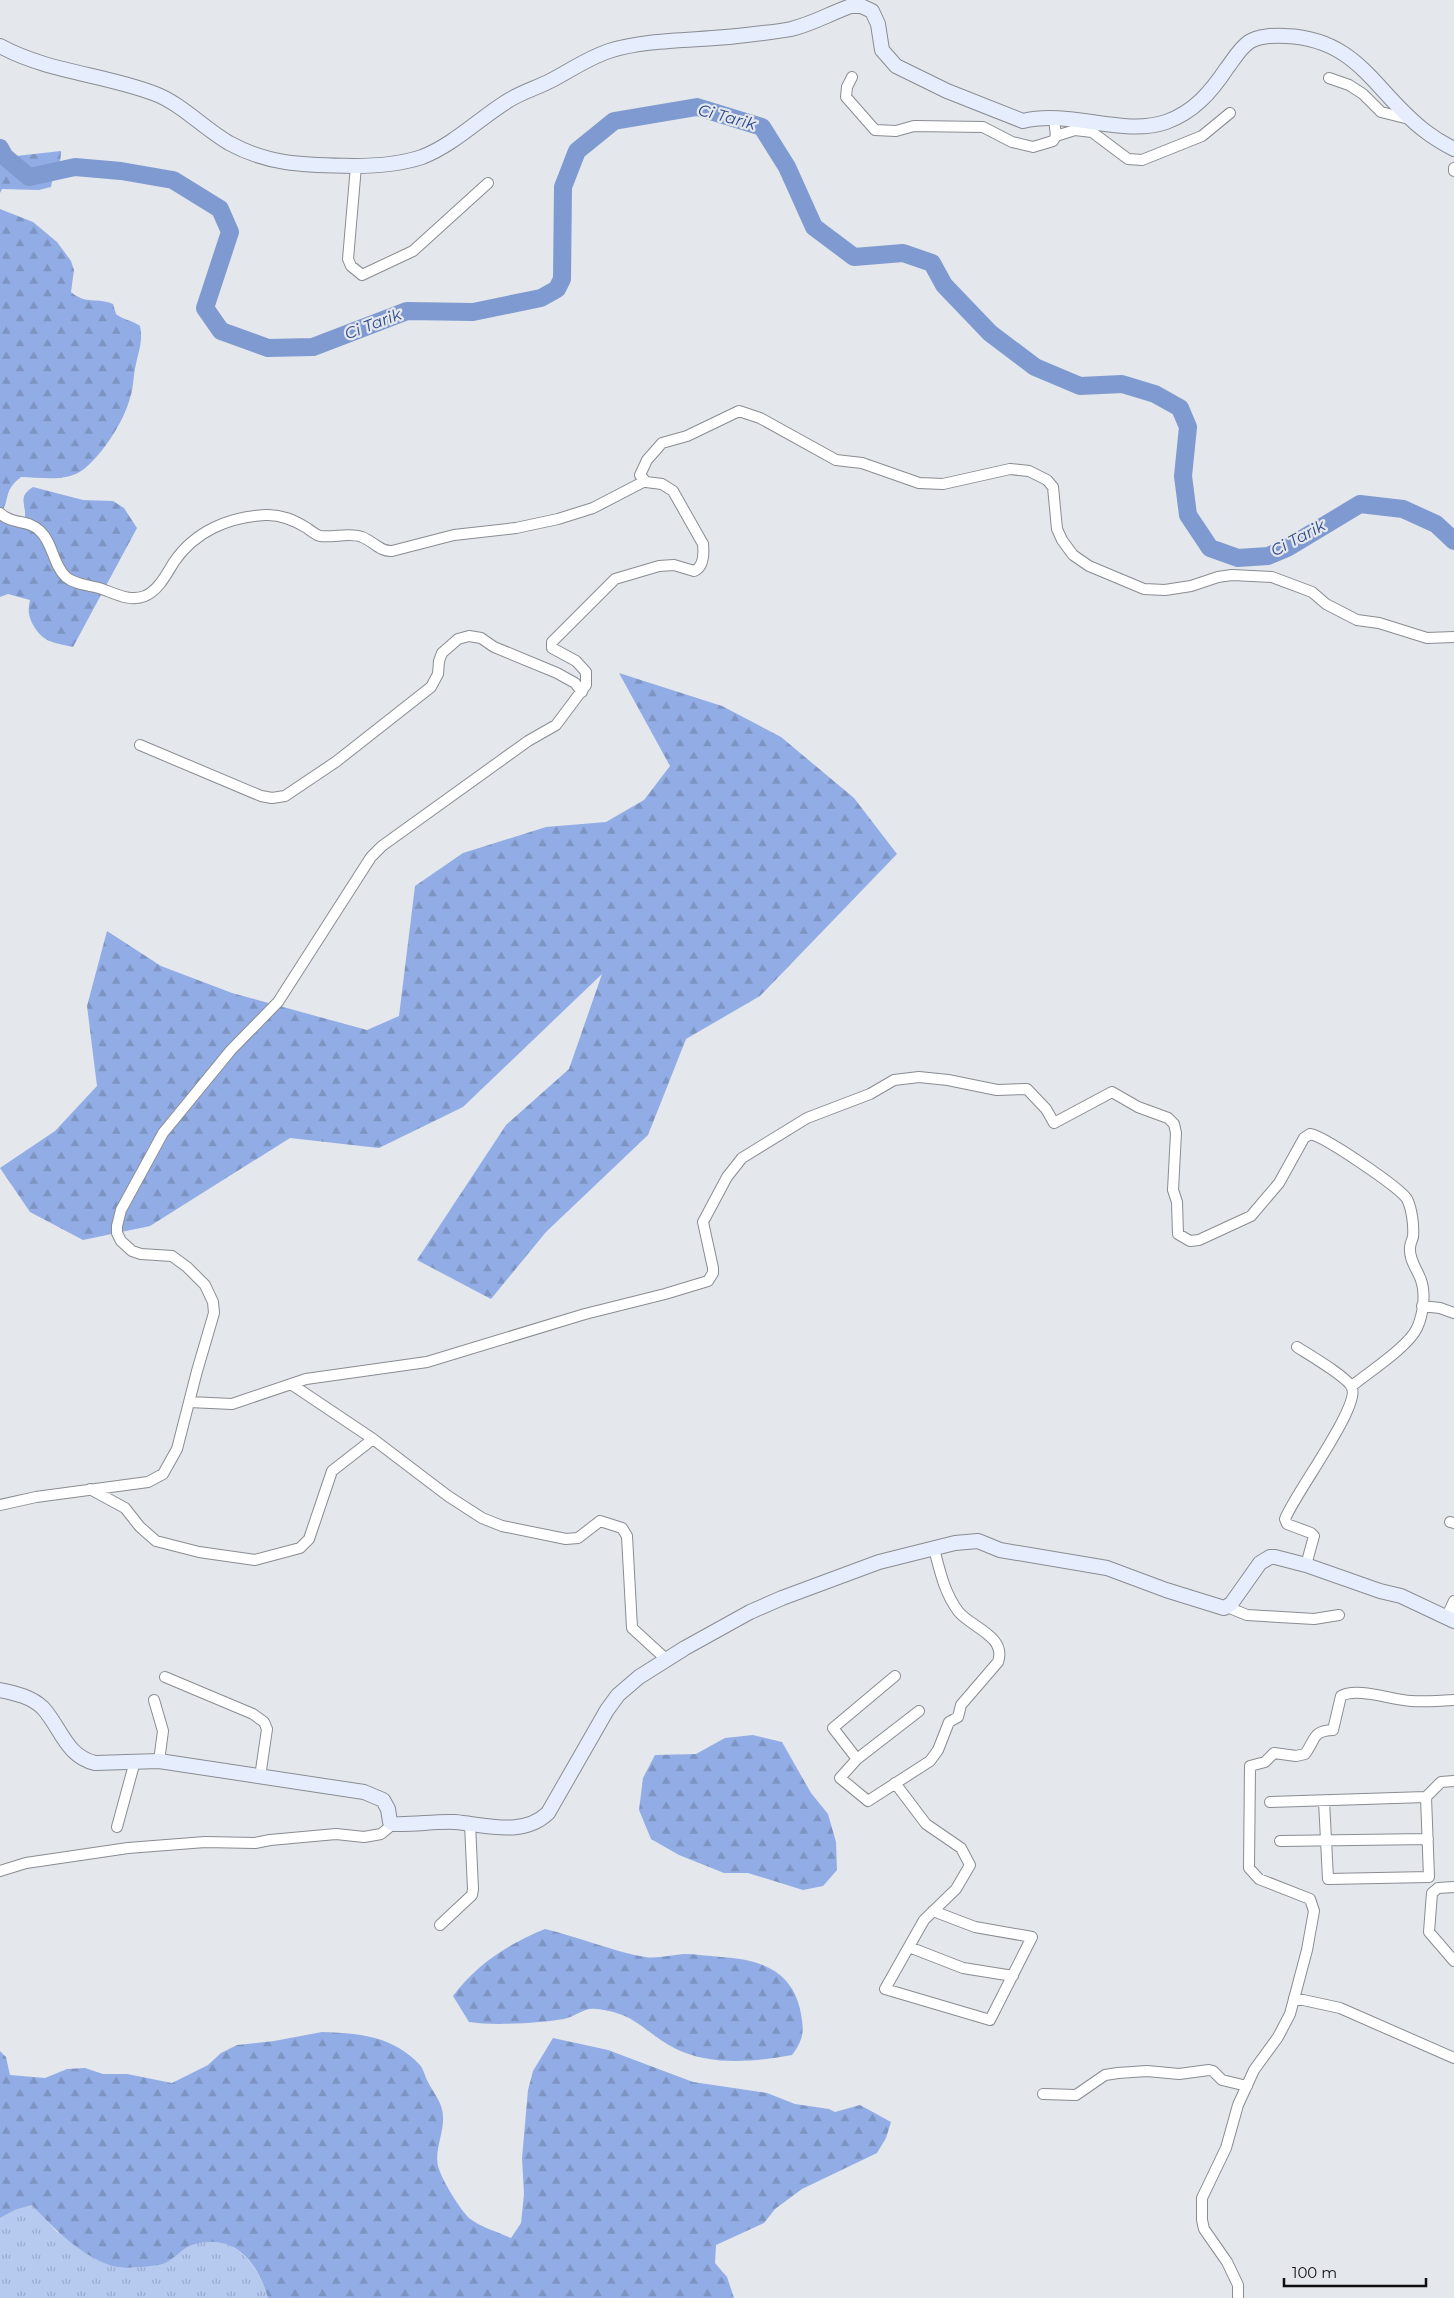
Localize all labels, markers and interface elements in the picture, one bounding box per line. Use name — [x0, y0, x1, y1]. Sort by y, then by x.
water label: Ci Tarik — [696, 100, 760, 134]
water label: Ci Tarik — [342, 304, 405, 343]
water label: Ci Tarik — [1267, 515, 1330, 560]
scale bar — [1284, 2256, 1426, 2288]
text: 100 m — [1292, 2263, 1337, 2282]

